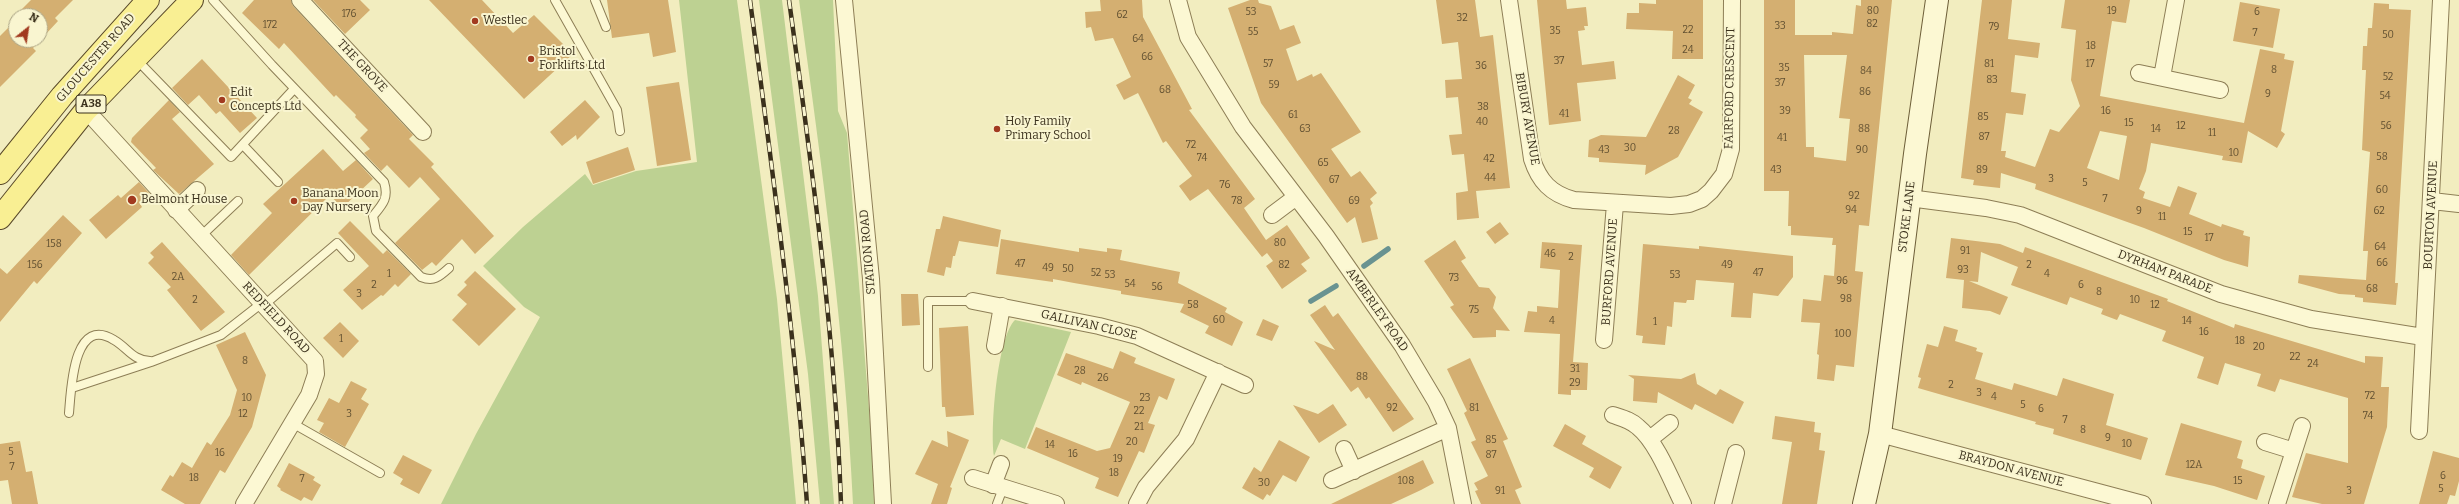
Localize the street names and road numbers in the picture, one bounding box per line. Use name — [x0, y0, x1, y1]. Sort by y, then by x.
street label: GLOUCESTER ROAD — [54, 11, 138, 105]
street label: FAIRFORD CRESCENT — [1722, 27, 1738, 149]
street label: THE GROVE — [334, 37, 390, 95]
street label: BIBURY AVENUE — [1512, 71, 1542, 167]
road number: A38 — [76, 95, 106, 113]
street label: BOURTON AVENUE — [2421, 160, 2441, 270]
street label: STOKE LANE — [1895, 180, 1919, 254]
street label: STATION ROAD — [857, 209, 879, 295]
street label: BURFORD AVENUE — [1599, 218, 1621, 326]
street label: DYRHAM PARADE — [2115, 247, 2215, 297]
street label: AMBERLEY ROAD — [1343, 265, 1411, 355]
street label: REDFIELD ROAD — [239, 279, 313, 357]
street label: GALLIVAN CLOSE — [1039, 307, 1139, 343]
street label: BRAYDON AVENUE — [1957, 448, 2065, 490]

